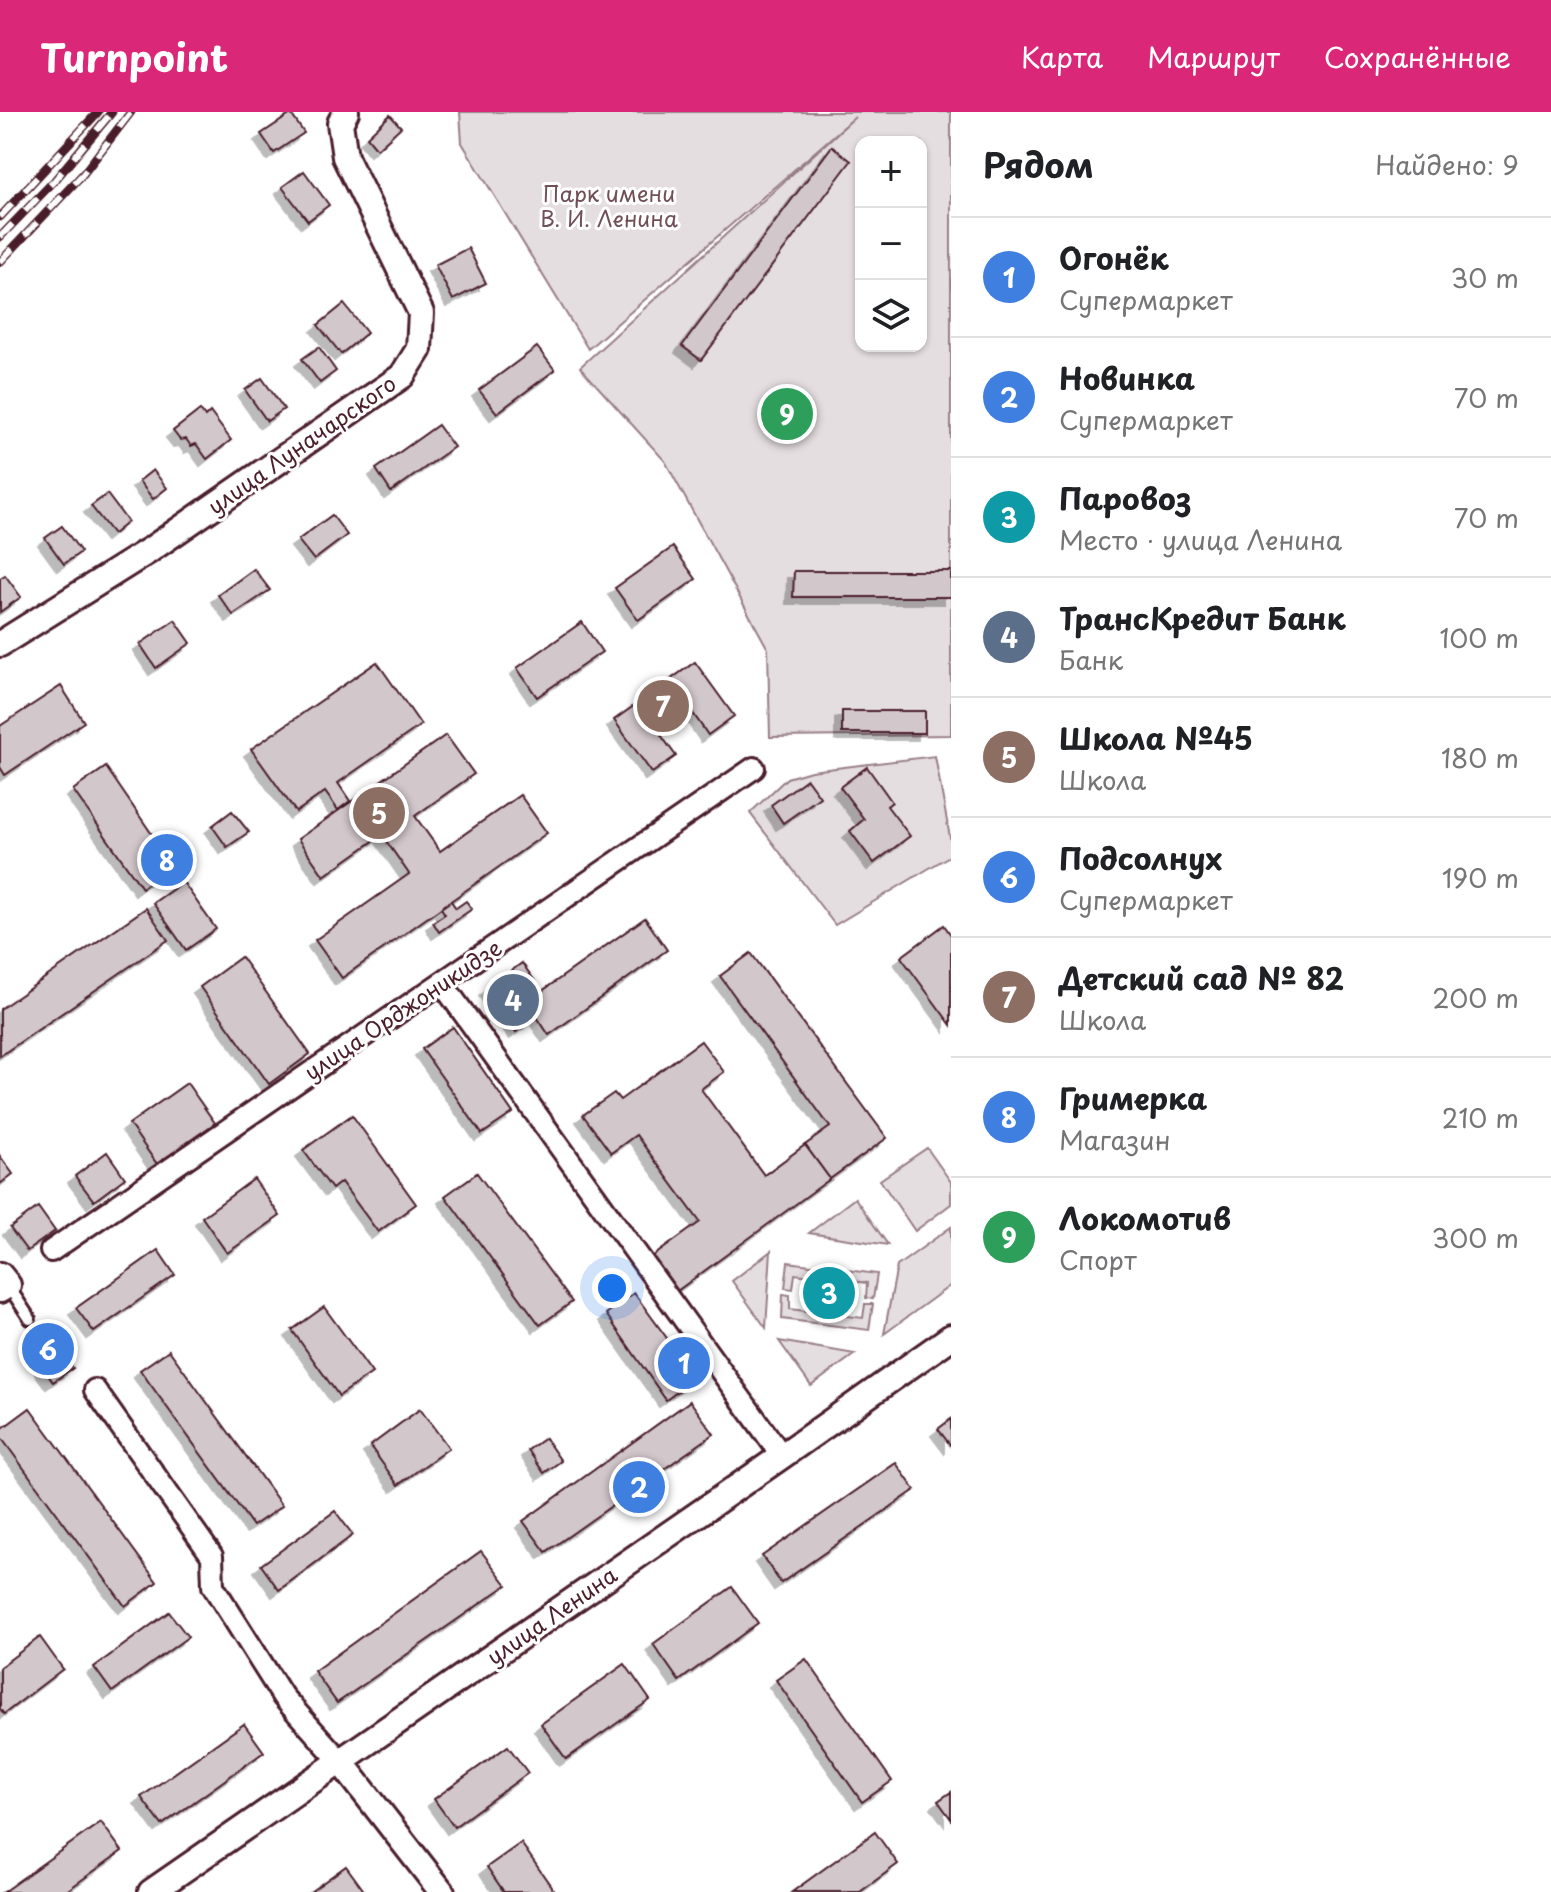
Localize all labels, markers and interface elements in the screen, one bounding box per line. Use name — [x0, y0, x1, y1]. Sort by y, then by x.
text: Turnpoint — [40, 28, 228, 85]
text: Карта — [1021, 35, 1103, 78]
text: Маршрут — [1147, 35, 1280, 78]
text: Сохранённые — [1324, 35, 1511, 78]
map controls — [855, 136, 927, 352]
button: + — [855, 136, 927, 208]
text: Рядом — [983, 138, 1094, 190]
text: Найдено: 9 — [1375, 145, 1519, 184]
park label: Парк имени В. И. Ленина — [540, 176, 678, 234]
button: − — [855, 208, 927, 280]
text: Огонёк — [1059, 235, 1168, 280]
text: 1 — [1003, 258, 1015, 297]
text: 30 m — [1451, 258, 1519, 297]
button: layers — [855, 280, 927, 352]
text: Супермаркет — [1059, 280, 1233, 319]
text: Новинка — [1059, 355, 1195, 400]
street label: улица Луначарского — [200, 366, 402, 521]
text: 2 — [1000, 378, 1018, 417]
text: 70 m — [1454, 378, 1519, 417]
pin: 9 — [761, 384, 813, 444]
text: Супермаркет — [1059, 400, 1233, 439]
text: Паровоз — [1059, 475, 1191, 520]
text: 3 — [1000, 498, 1018, 537]
text: 70 m — [1454, 498, 1519, 537]
text: Место · улица Ленина — [1059, 520, 1342, 559]
text: ТрансКредит Банк — [1059, 595, 1346, 640]
text: 4 — [1000, 618, 1018, 657]
text: 100 m — [1439, 618, 1519, 657]
text: Банк — [1059, 640, 1123, 679]
pin: 7 — [637, 676, 689, 736]
text: Школа №45 — [1059, 715, 1253, 760]
text: 5 — [1001, 738, 1017, 777]
text: 180 m — [1441, 738, 1519, 777]
text: Школа — [1059, 760, 1146, 799]
pin: 5 — [353, 783, 405, 843]
pin: 8 — [141, 830, 193, 890]
text: Подсолнух — [1059, 835, 1222, 880]
text: 6 — [1000, 858, 1018, 897]
text: 190 m — [1442, 858, 1519, 897]
text: Супермаркет — [1059, 880, 1233, 919]
street label: улица Орджоникидзе — [297, 930, 508, 1087]
text: Детский сад № 82 — [1059, 955, 1344, 1000]
pin: 4 — [487, 970, 539, 1030]
text: 7 — [1002, 978, 1016, 1017]
text: 200 m — [1432, 978, 1519, 1017]
text: Школа — [1059, 1000, 1146, 1039]
text: Гримерка — [1059, 1075, 1207, 1120]
text: 8 — [1001, 1098, 1017, 1137]
text: 210 m — [1442, 1098, 1519, 1137]
text: Магазин — [1059, 1120, 1170, 1159]
text: Локомотив — [1059, 1195, 1231, 1240]
text: 9 — [1001, 1218, 1017, 1257]
text: 300 m — [1432, 1218, 1519, 1257]
text: Спорт — [1059, 1240, 1137, 1279]
pin: 3 — [803, 1263, 855, 1323]
your location — [592, 1268, 632, 1308]
pin: 6 — [22, 1319, 74, 1379]
pin: 1 — [658, 1333, 710, 1393]
pin: 2 — [613, 1457, 665, 1517]
street label: улица Ленина — [479, 1557, 623, 1672]

